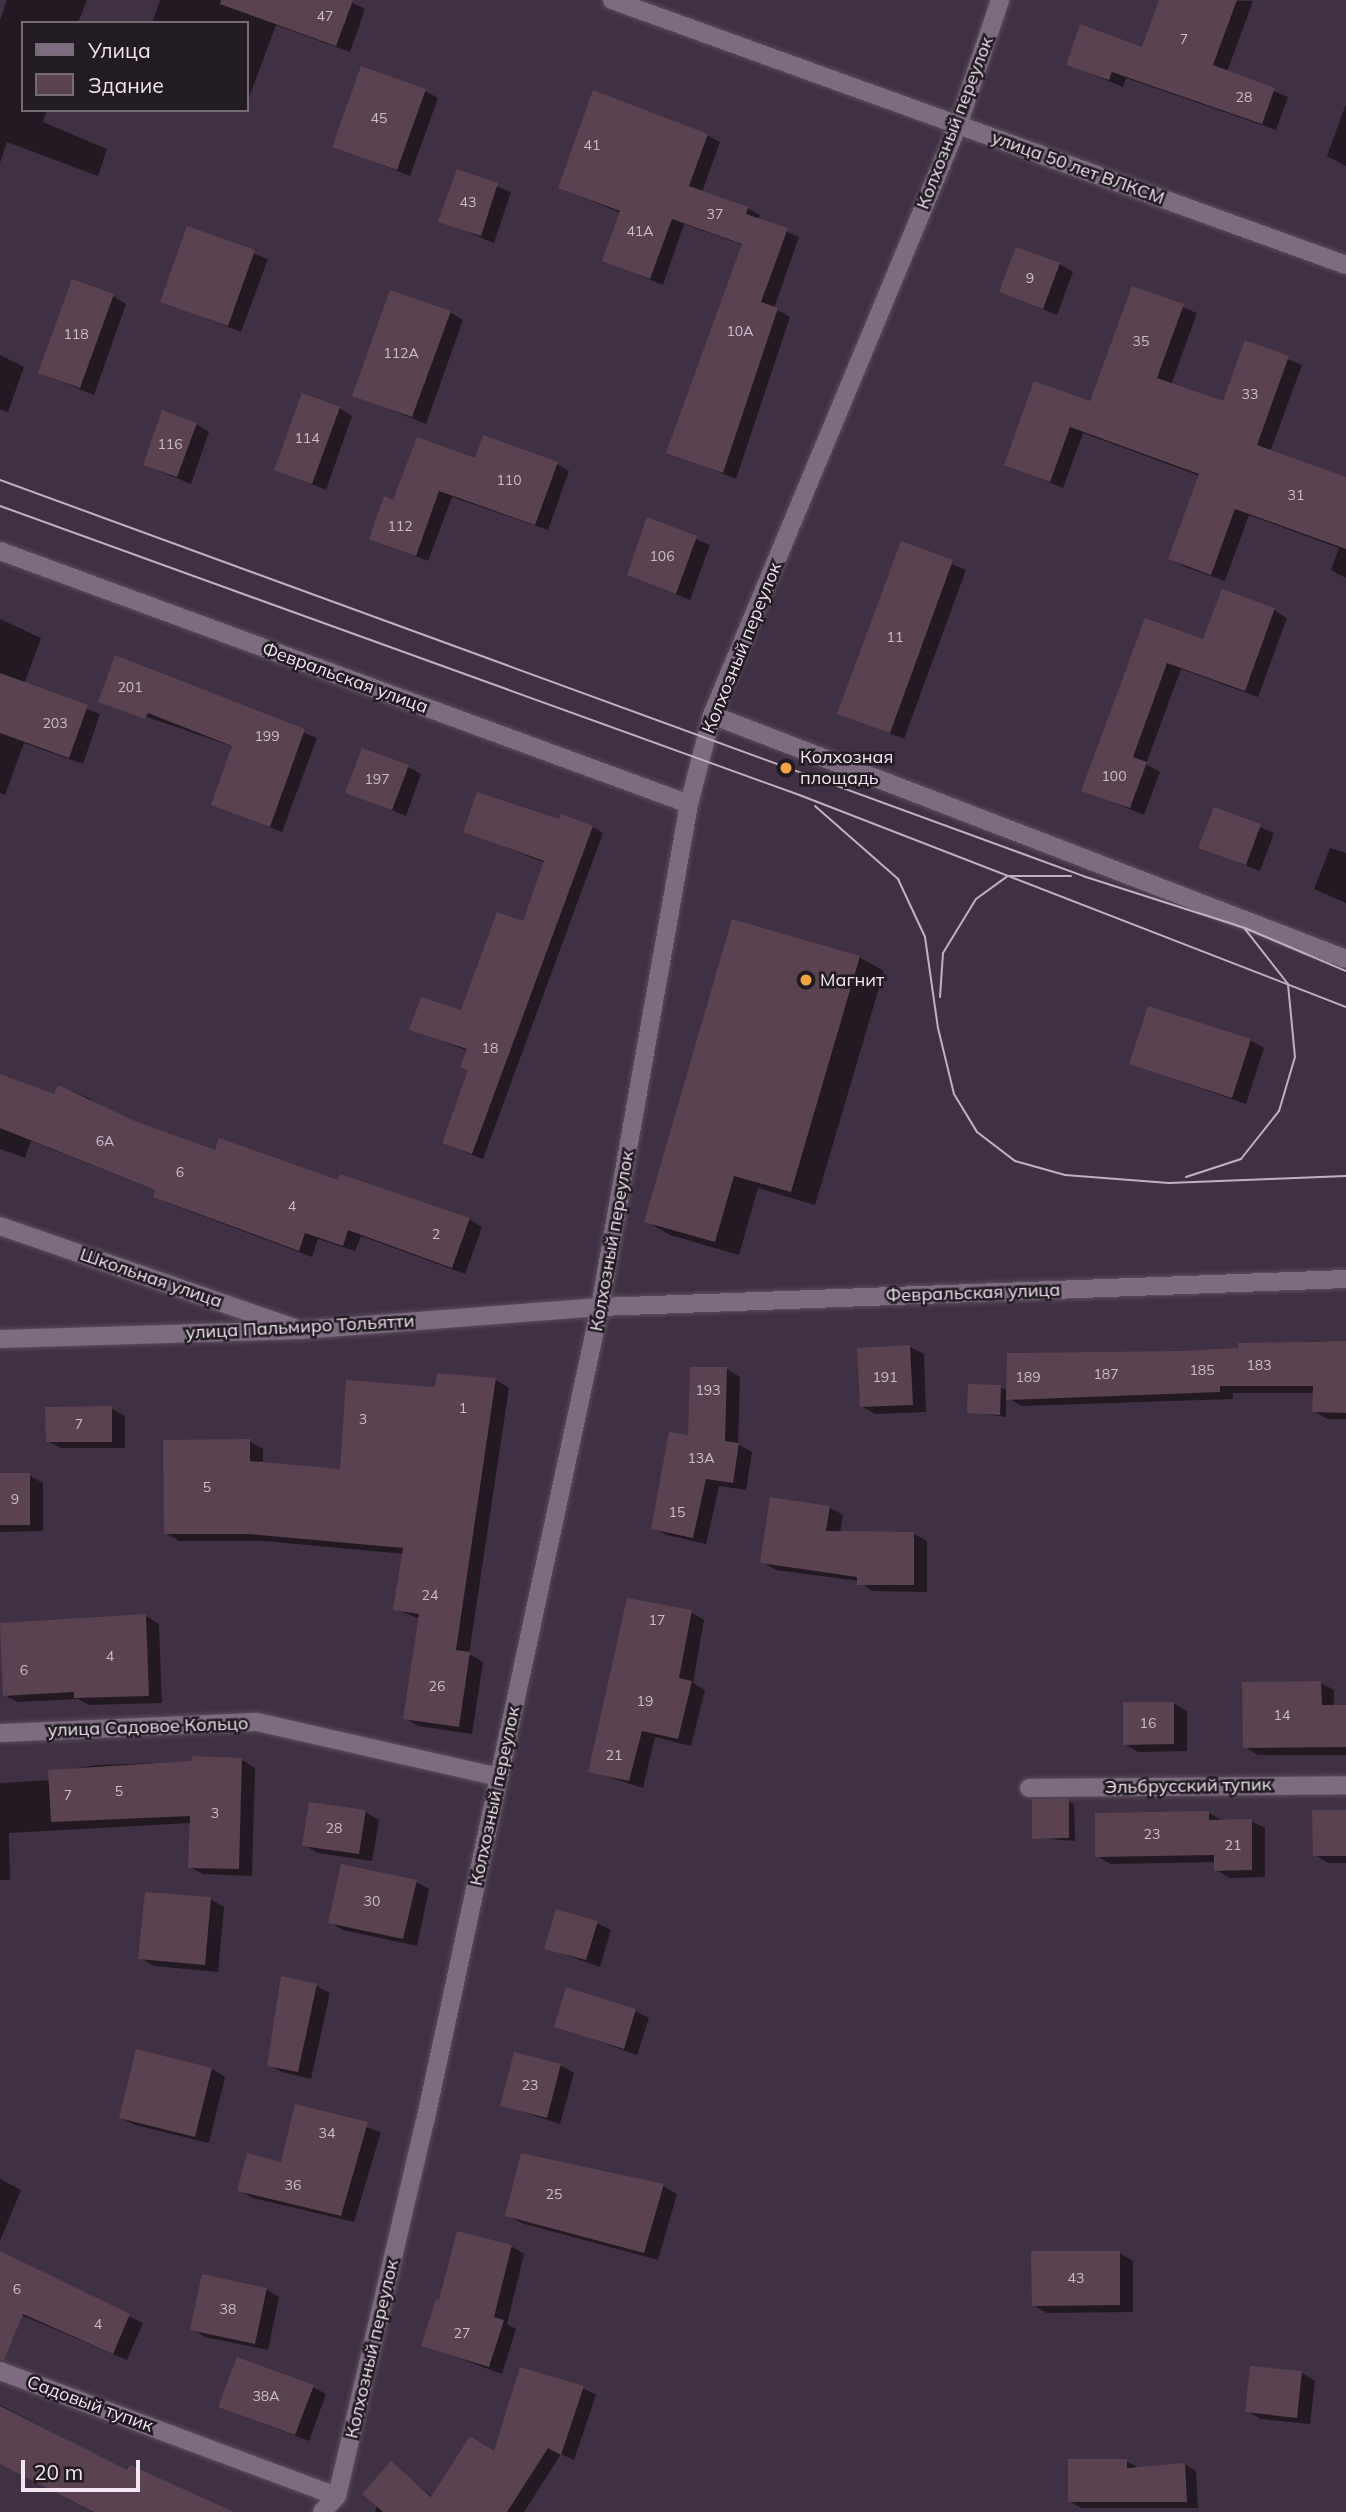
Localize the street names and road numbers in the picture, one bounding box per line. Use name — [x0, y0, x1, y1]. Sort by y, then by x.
street label: Колхозный переулок — [912, 34, 998, 212]
street label: улица 50 лет ВЛКСМ — [989, 127, 1167, 209]
street label: Колхозный переулок — [698, 559, 786, 737]
street label: Февральская улица — [259, 638, 431, 718]
street label: Колхозный переулок — [585, 1149, 639, 1333]
street label: Школьная улица — [77, 1244, 225, 1312]
street label: Февральская улица — [885, 1279, 1061, 1307]
street label: улица Пальмиро Тольятти — [185, 1310, 415, 1344]
street label: Колхозный переулок — [465, 1704, 525, 1888]
street label: улица Садовое Кольцо — [47, 1713, 249, 1741]
street label: Эльбрусский тупик — [1104, 1774, 1272, 1798]
street label: Колхозный переулок — [341, 2258, 403, 2440]
street label: Садовый тупик — [24, 2371, 156, 2437]

